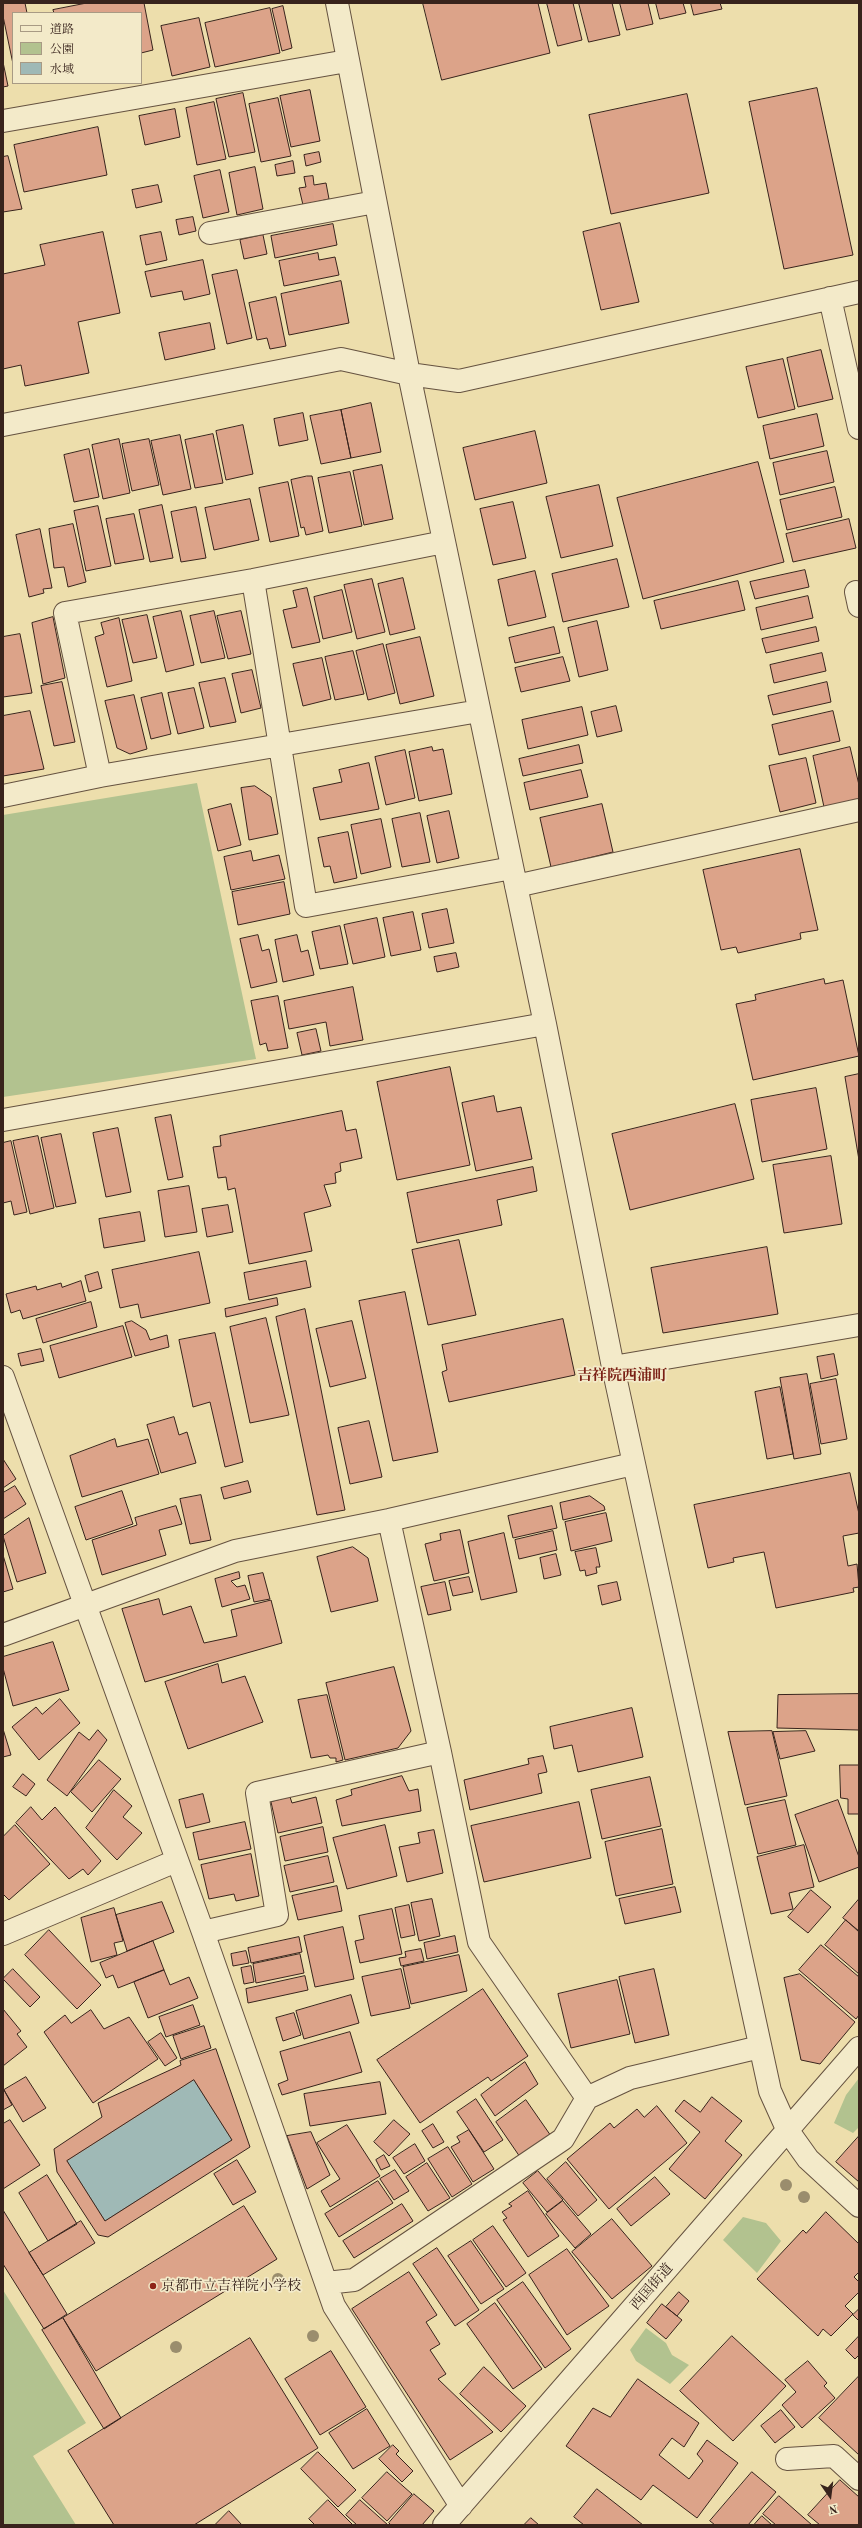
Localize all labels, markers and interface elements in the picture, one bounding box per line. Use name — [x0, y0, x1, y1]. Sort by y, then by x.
legend — [12, 12, 142, 84]
text: 道路 — [50, 24, 74, 36]
text: 公園 — [50, 44, 74, 56]
text: 水域 — [50, 64, 74, 76]
district label: 吉祥院西浦町 — [577, 1367, 667, 1385]
street label: 西国街道 — [627, 2260, 677, 2314]
place label: 京都市立吉祥院小学校 — [161, 2278, 301, 2294]
marker: 京都市立吉祥院小学校 — [148, 2281, 158, 2291]
north arrow — [810, 2476, 850, 2516]
text: N — [828, 2502, 838, 2514]

